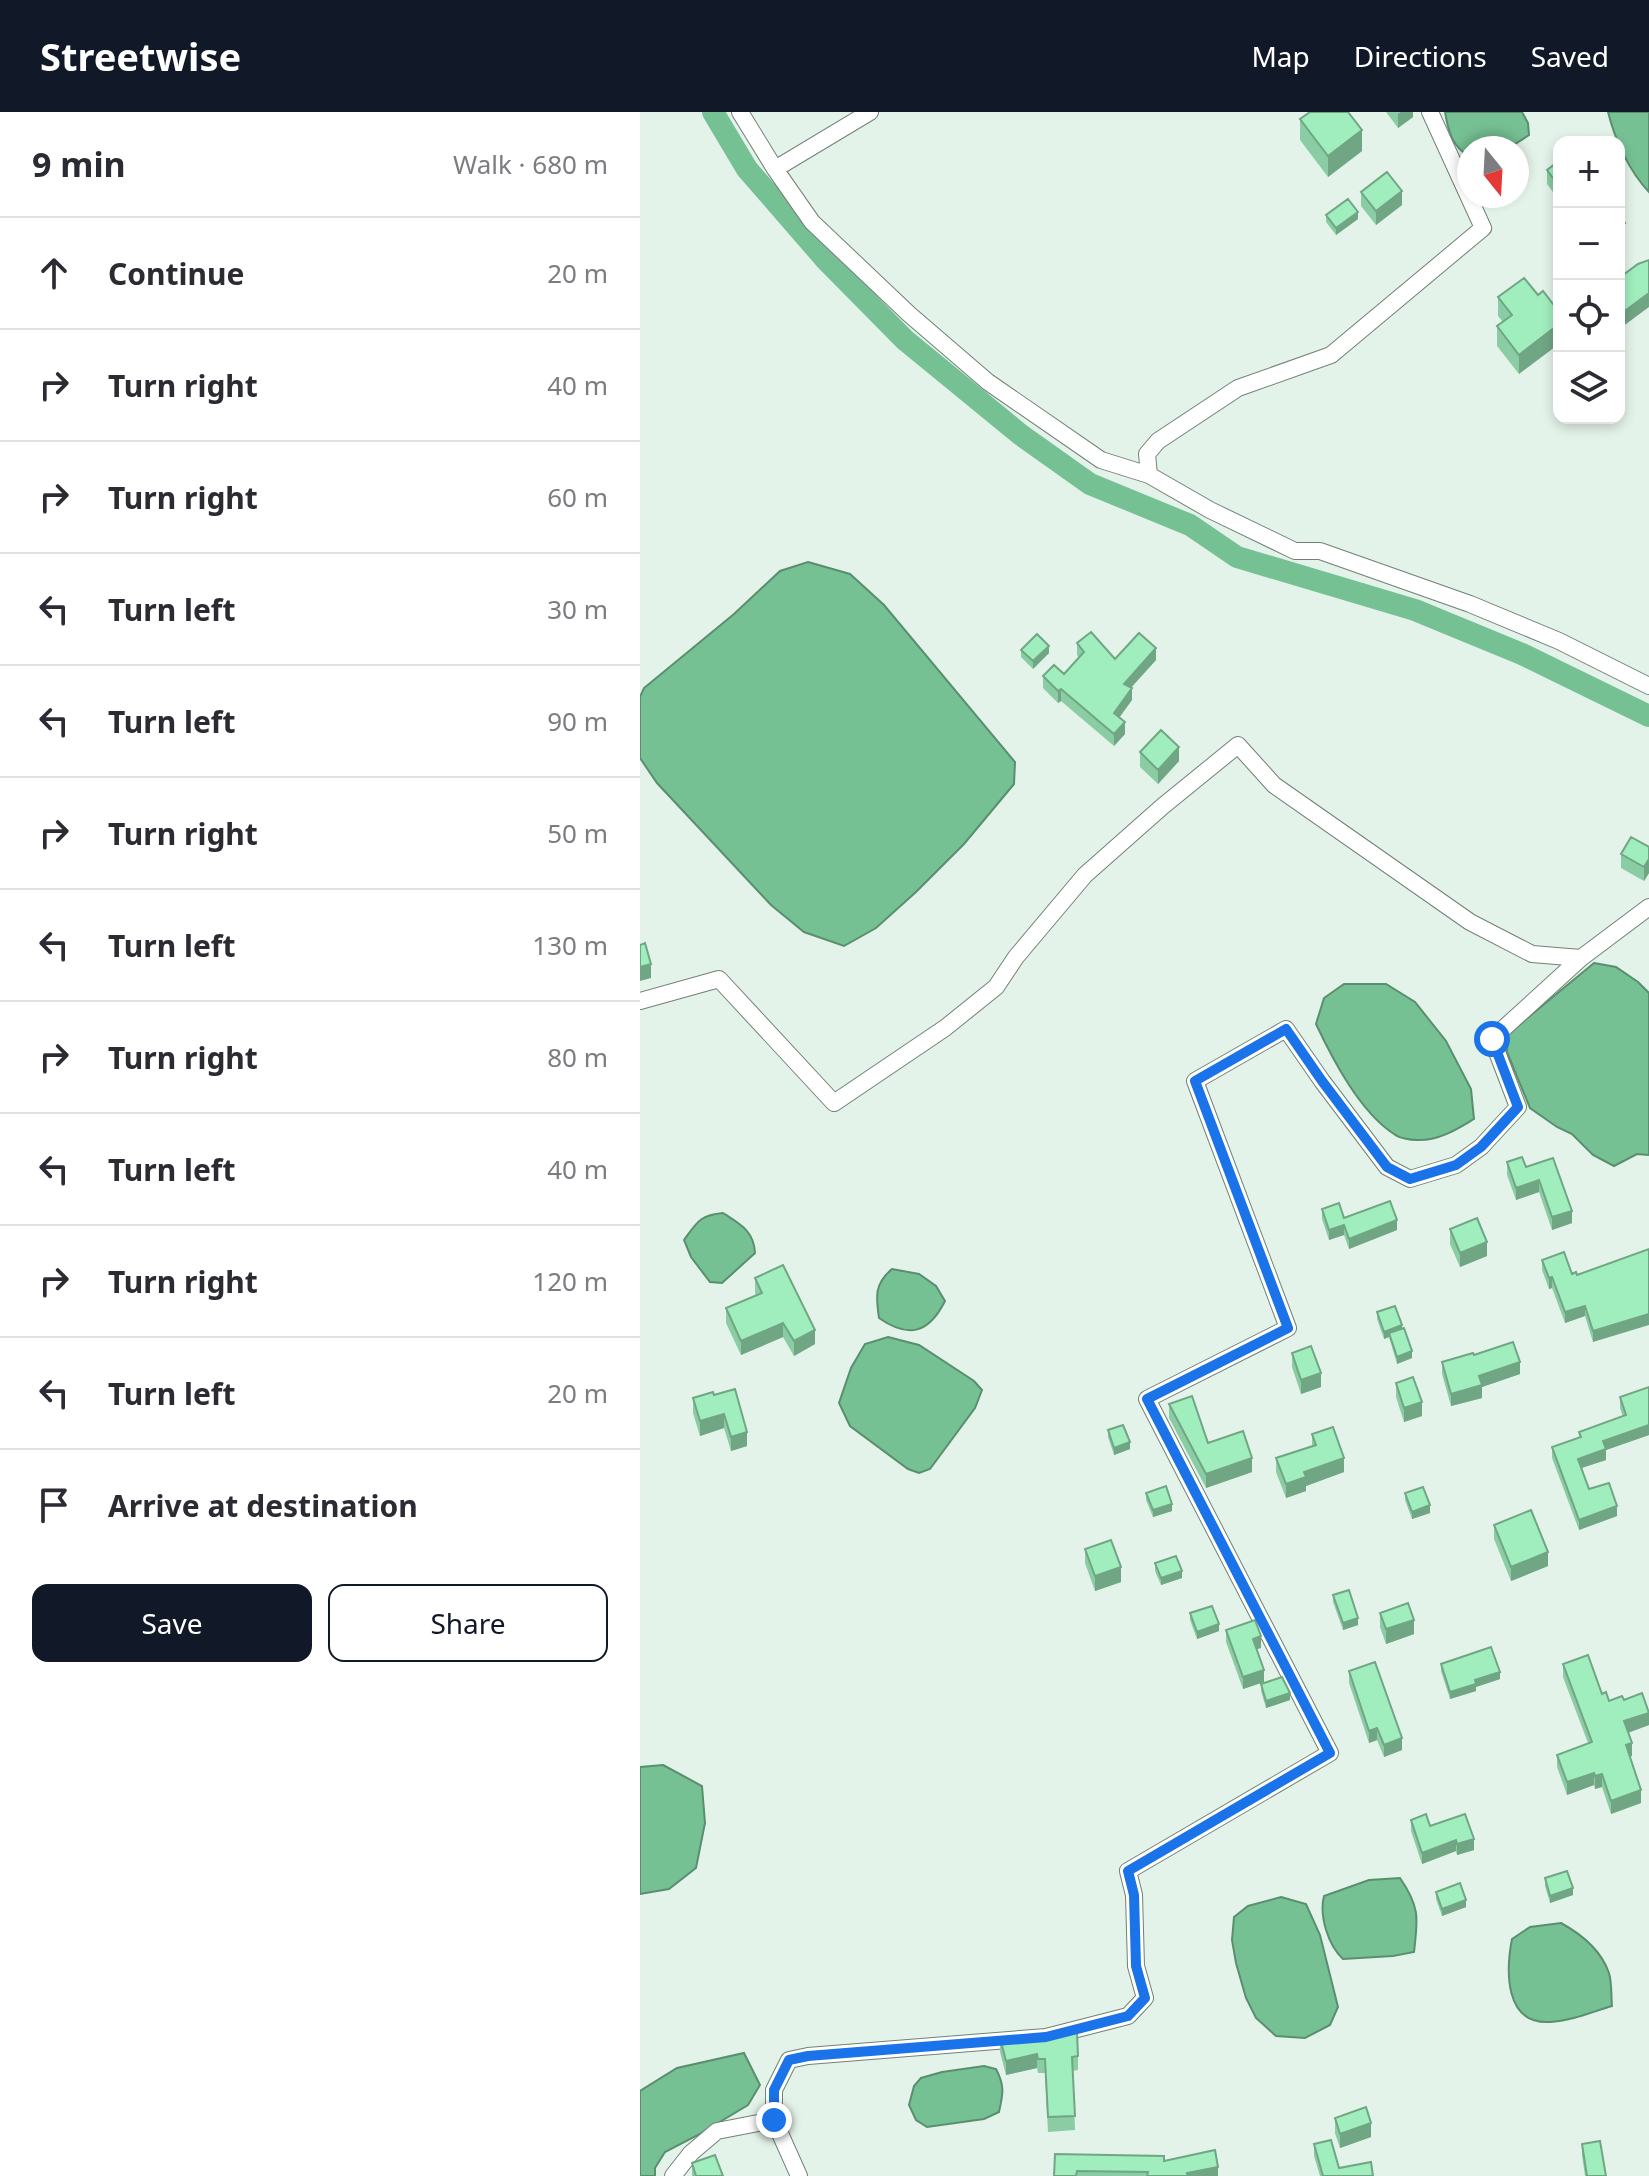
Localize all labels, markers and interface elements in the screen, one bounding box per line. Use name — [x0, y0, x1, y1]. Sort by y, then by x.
text: Streetwise — [40, 30, 241, 82]
text: Map — [1251, 37, 1310, 75]
text: Directions — [1354, 37, 1487, 75]
text: Saved — [1531, 37, 1609, 75]
north arrow — [1457, 136, 1529, 208]
map controls — [1553, 136, 1625, 424]
button: + — [1553, 136, 1625, 208]
text: 9 min — [32, 141, 126, 187]
text: Walk · 680 m — [453, 146, 608, 182]
button: − — [1553, 208, 1625, 280]
icon: ahead — [32, 251, 76, 295]
text: Continue — [108, 253, 244, 294]
text: 20 m — [547, 255, 608, 291]
button: locate — [1553, 280, 1625, 352]
button: layers — [1553, 352, 1625, 424]
icon: right — [32, 363, 76, 407]
text: Turn right — [108, 365, 258, 406]
text: 40 m — [547, 367, 608, 403]
icon: right — [32, 475, 76, 519]
text: Turn right — [108, 477, 258, 518]
text: 60 m — [547, 479, 608, 515]
icon: left — [32, 587, 76, 631]
text: Turn left — [108, 589, 236, 630]
text: 30 m — [547, 591, 608, 627]
icon: left — [32, 699, 76, 743]
text: Turn left — [108, 701, 236, 742]
text: 90 m — [547, 703, 608, 739]
icon: right — [32, 811, 76, 855]
text: Turn right — [108, 813, 258, 854]
text: 50 m — [547, 815, 608, 851]
icon: left — [32, 923, 76, 967]
text: Turn left — [108, 925, 236, 966]
text: 130 m — [532, 927, 608, 963]
route start — [1474, 1021, 1510, 1057]
icon: right — [32, 1035, 76, 1079]
text: Turn right — [108, 1037, 258, 1078]
text: 80 m — [547, 1039, 608, 1075]
icon: left — [32, 1147, 76, 1191]
text: Turn left — [108, 1149, 236, 1190]
text: 40 m — [547, 1151, 608, 1187]
icon: right — [32, 1259, 76, 1303]
text: Turn right — [108, 1261, 258, 1302]
text: 120 m — [532, 1263, 608, 1299]
icon: left — [32, 1371, 76, 1415]
text: Turn left — [108, 1373, 236, 1414]
text: 20 m — [547, 1375, 608, 1411]
icon: arrive — [32, 1483, 76, 1527]
text: Arrive at destination — [108, 1485, 418, 1526]
button: Save — [32, 1584, 312, 1662]
button: Share — [328, 1584, 608, 1662]
route end — [756, 2102, 792, 2138]

